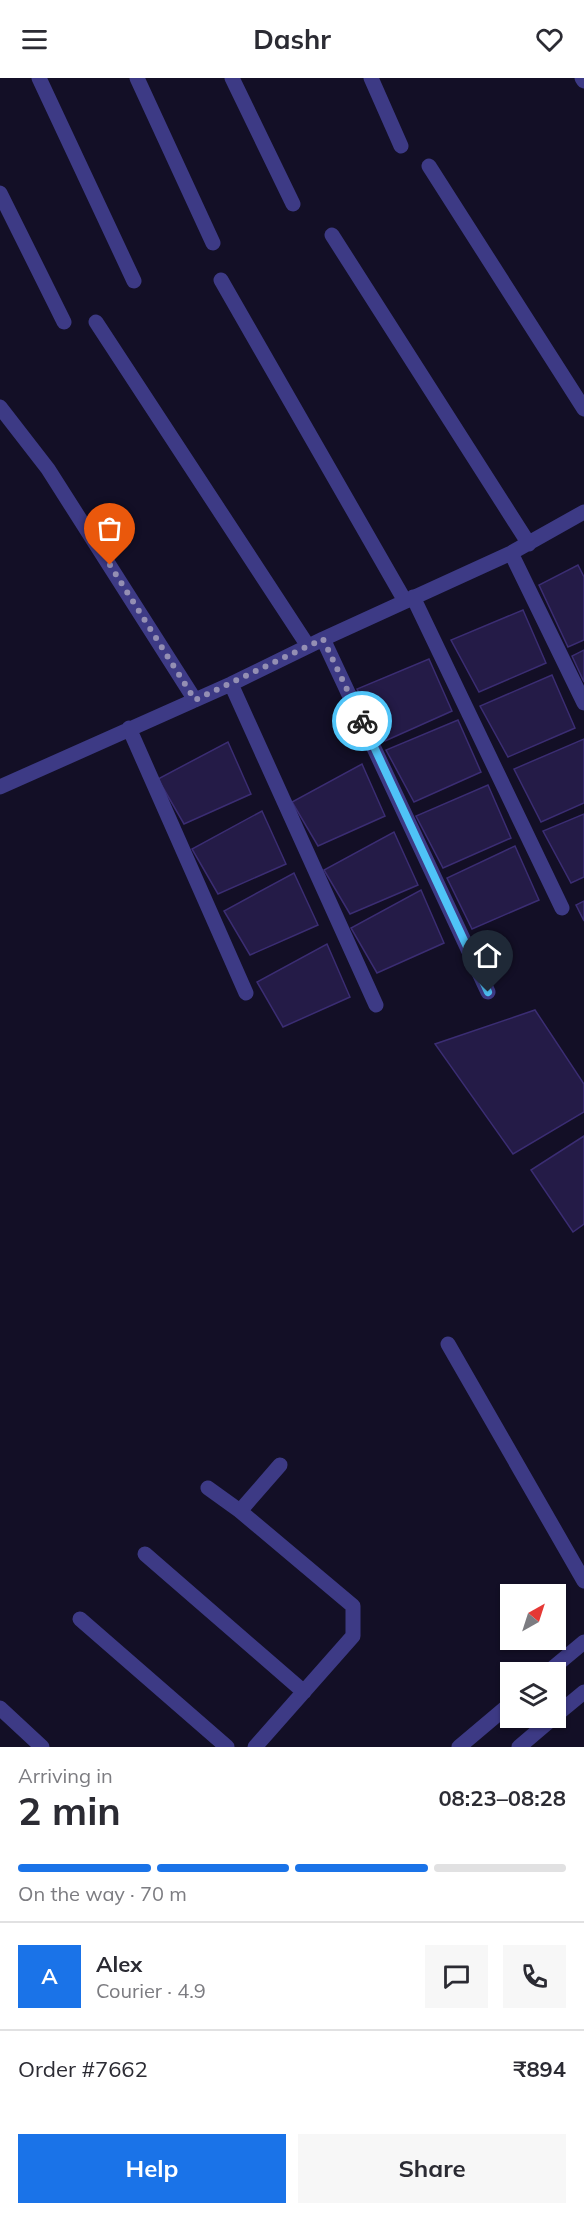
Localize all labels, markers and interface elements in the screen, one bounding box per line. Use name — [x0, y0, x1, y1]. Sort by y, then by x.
text: Dashr — [253, 22, 331, 56]
icon: menu — [18, 23, 51, 56]
icon: heart — [533, 23, 566, 56]
pin — [84, 503, 135, 565]
icon: bag — [93, 512, 126, 545]
courier — [332, 691, 392, 751]
icon: bike — [346, 705, 379, 738]
pin — [462, 930, 513, 992]
icon: home — [471, 939, 504, 972]
north arrow — [500, 1584, 566, 1650]
map controls — [500, 1584, 566, 1728]
button: layers — [500, 1662, 566, 1728]
text: Arriving in — [18, 1763, 113, 1788]
text: 08:23–08:28 — [438, 1784, 566, 1812]
text: 2 min — [18, 1786, 121, 1835]
text: On the way · 70 m — [18, 1881, 187, 1906]
button: chat — [425, 1945, 488, 2008]
button: phone — [503, 1945, 566, 2008]
text: Alex — [96, 1950, 142, 1978]
text: A — [41, 1962, 58, 1990]
text: Courier · 4.9 — [96, 1978, 206, 2003]
text: Order #7662 — [18, 2055, 148, 2083]
text: ₹894 — [513, 2055, 566, 2083]
button: Help — [18, 2134, 286, 2203]
button: Share — [298, 2134, 566, 2203]

